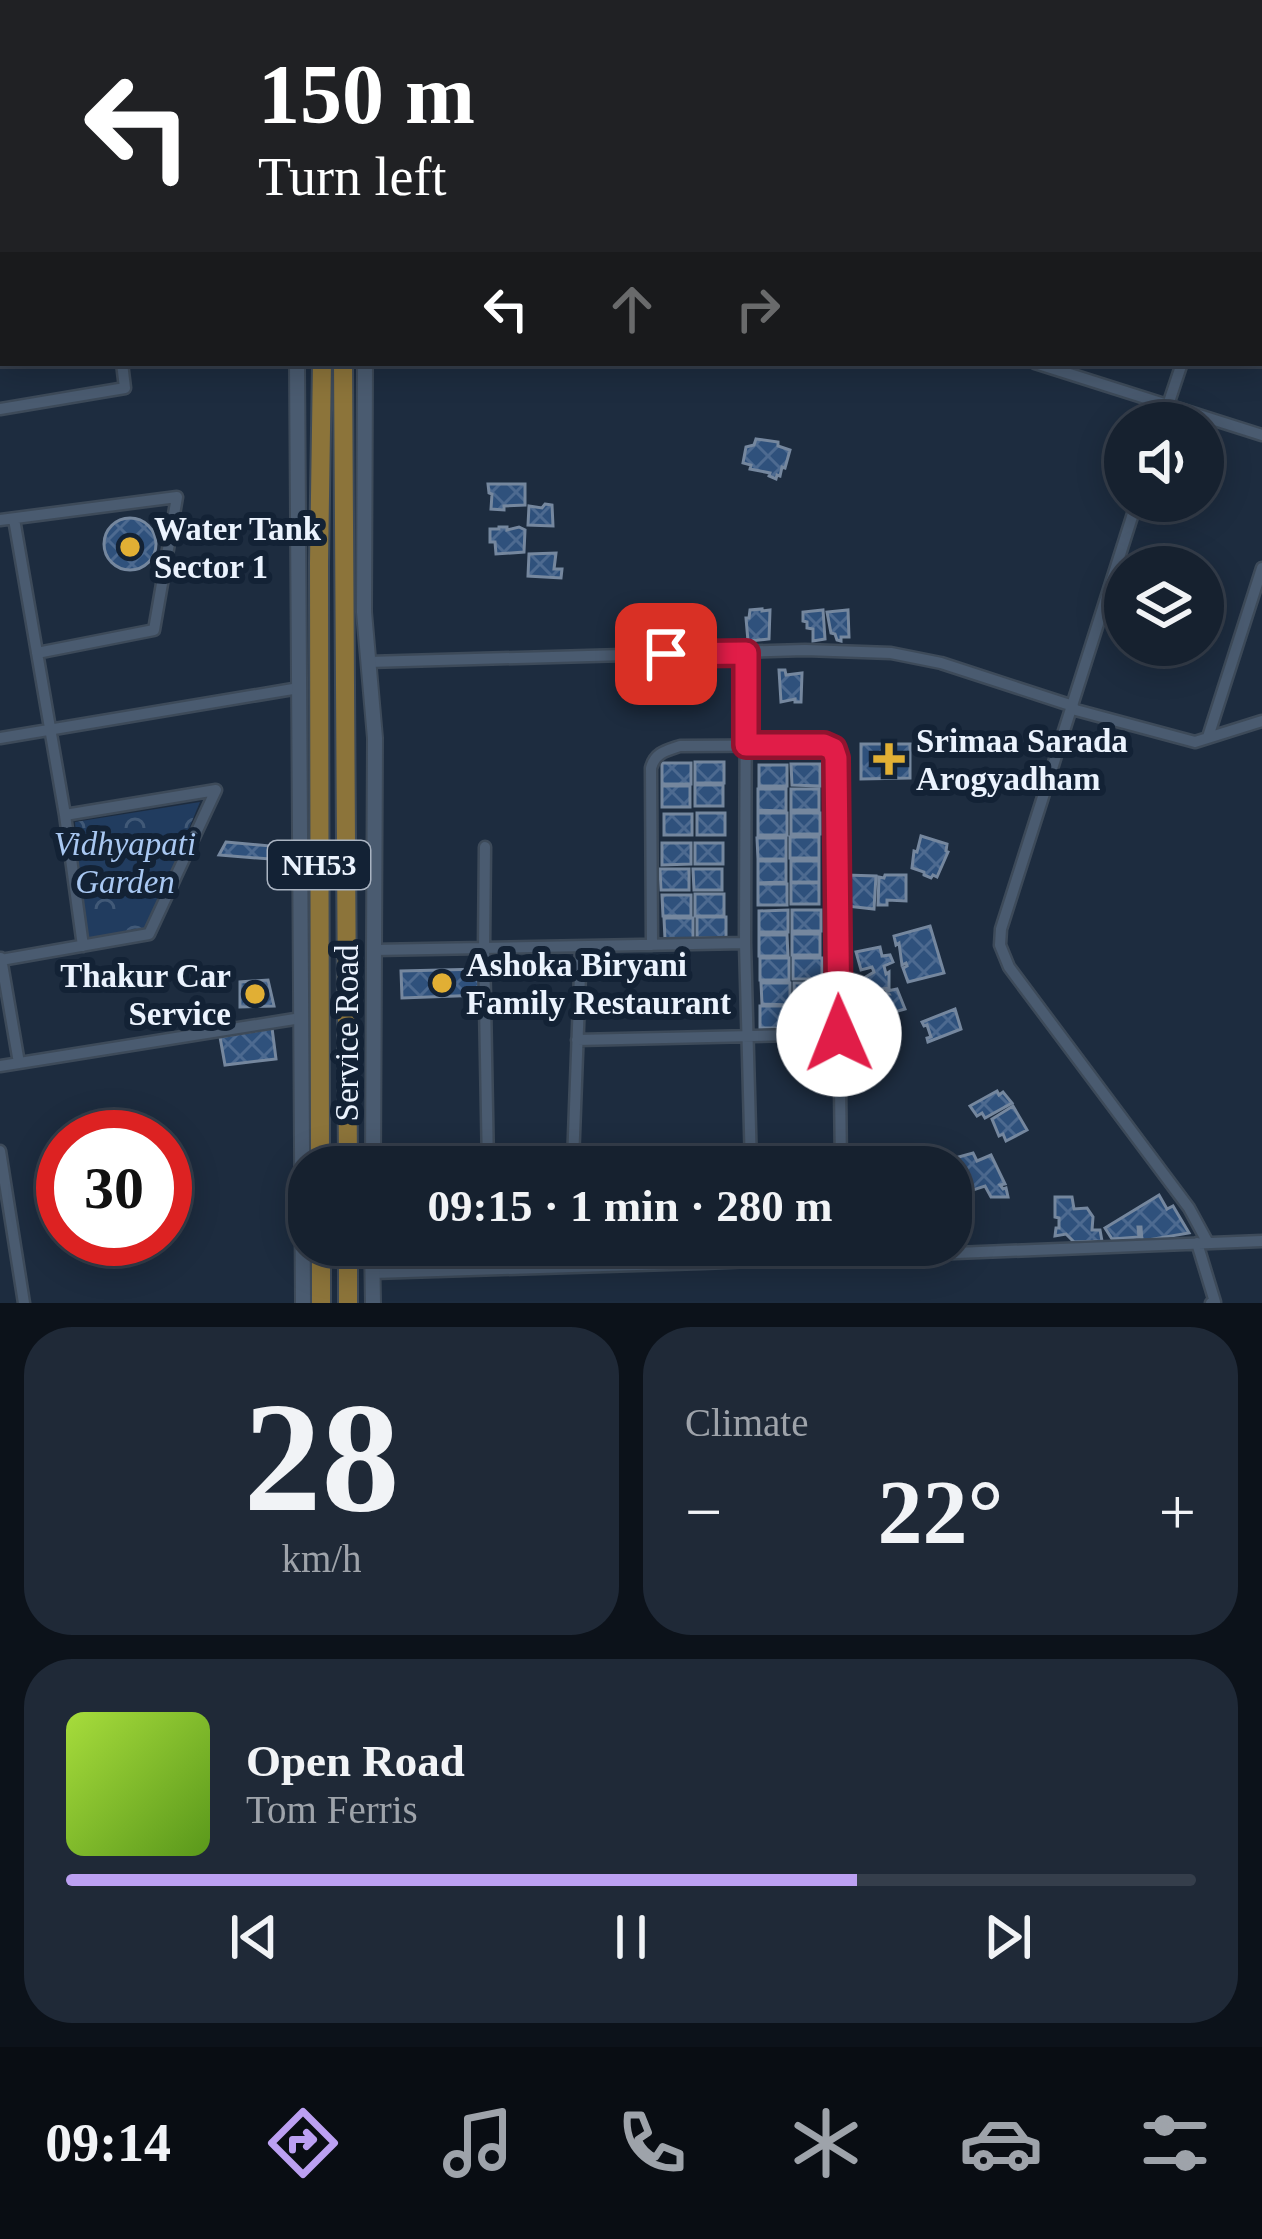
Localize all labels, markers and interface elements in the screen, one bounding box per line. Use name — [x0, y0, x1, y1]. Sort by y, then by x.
icon: left — [60, 48, 216, 204]
text: 150 m — [258, 48, 475, 141]
text: Turn left — [258, 147, 447, 207]
icon: left — [473, 276, 539, 342]
icon: ahead — [599, 276, 665, 342]
icon: right — [725, 276, 791, 342]
map controls — [1104, 402, 1224, 666]
button: sound — [1104, 402, 1224, 522]
place label: Water Tank Sector 1 — [154, 511, 322, 585]
marker: Water Tank Sector 1 — [117, 534, 143, 560]
button: layers — [1104, 546, 1224, 666]
pin — [615, 603, 717, 705]
icon: arrive — [633, 621, 699, 687]
place label: Srimaa Sarada Arogyadham — [916, 723, 1128, 797]
marker: Srimaa Sarada Arogyadham — [873, 743, 905, 775]
park label: Vidhyapati Garden — [54, 826, 196, 900]
road number: NH53 — [268, 841, 370, 889]
street label: Service Road — [329, 944, 365, 1121]
place label: Ashoka Biryani Family Restaurant — [466, 947, 731, 1021]
place label: Thakur Car Service — [60, 958, 231, 1032]
marker: Ashoka Biryani Family Restaurant — [429, 970, 455, 996]
position arrow — [776, 971, 902, 1097]
marker: Thakur Car Service — [242, 981, 268, 1007]
speed limit sign: 30 — [36, 1110, 192, 1266]
text: 09:15 · 1 min · 280 m — [428, 1181, 833, 1231]
text: 28 — [244, 1371, 400, 1544]
text: Climate — [685, 1401, 808, 1444]
text: 22° — [878, 1463, 1004, 1562]
text: − — [685, 1475, 722, 1548]
text: + — [1159, 1475, 1196, 1548]
text: km/h — [281, 1537, 362, 1580]
text: Open Road — [246, 1736, 465, 1786]
text: Tom Ferris — [246, 1788, 418, 1831]
icon: previous — [221, 1904, 287, 1970]
icon: pause — [598, 1904, 664, 1970]
icon: next — [975, 1904, 1041, 1970]
icon: directions — [261, 2101, 345, 2185]
icon: music — [436, 2101, 520, 2185]
icon: phone — [610, 2101, 694, 2185]
icon: climate — [784, 2101, 868, 2185]
icon: car — [959, 2101, 1043, 2185]
icon: filters — [1133, 2101, 1217, 2185]
text: 09:14 — [45, 2113, 171, 2173]

